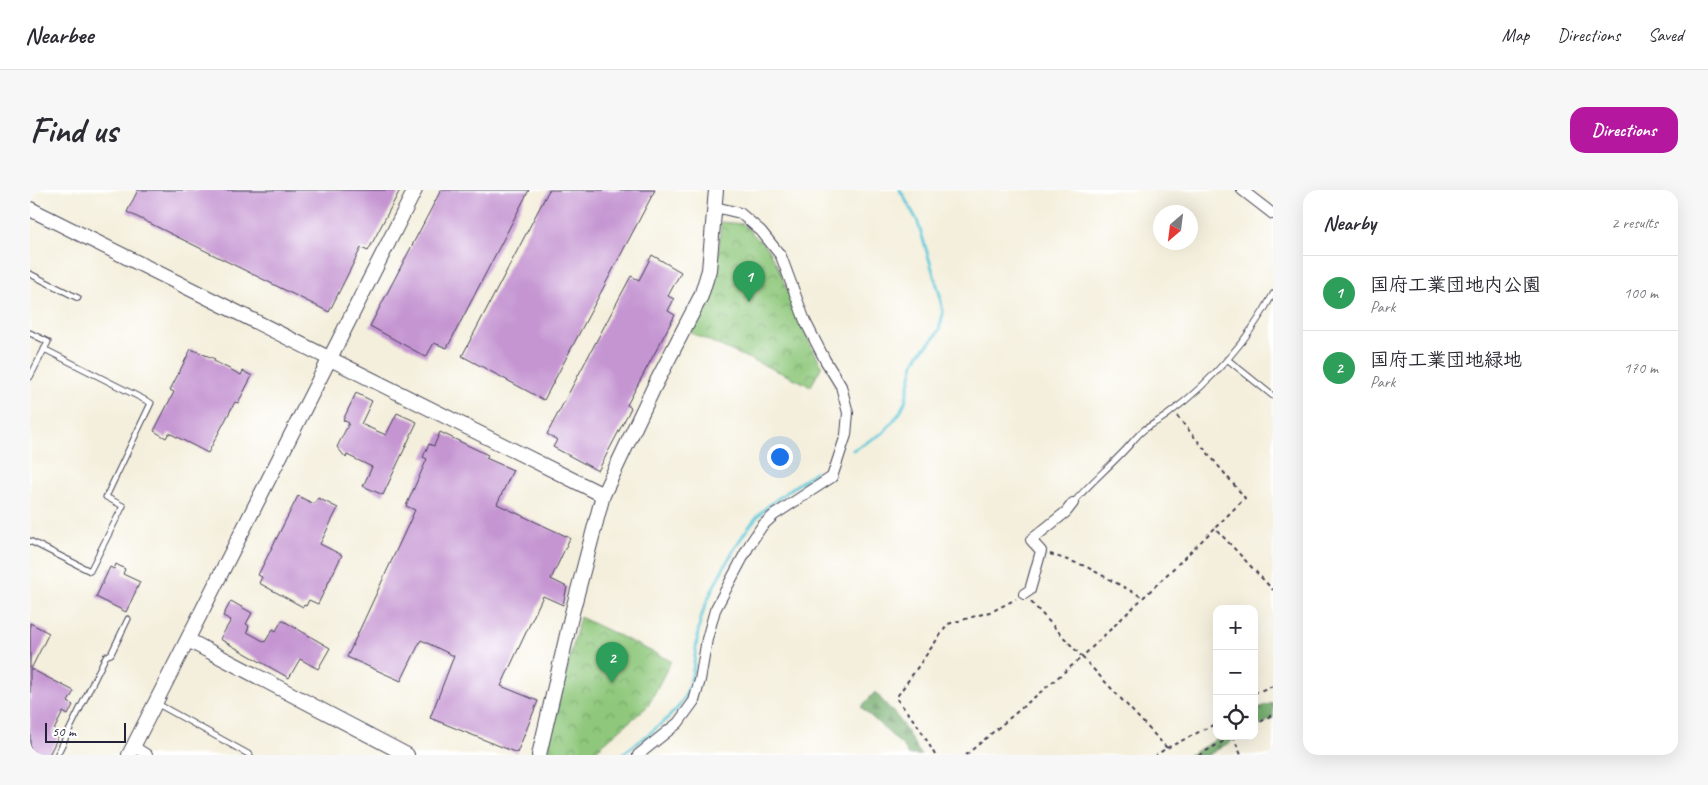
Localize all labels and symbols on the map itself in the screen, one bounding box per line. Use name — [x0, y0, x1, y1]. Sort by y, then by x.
north arrow — [1153, 205, 1198, 250]
pin: 1 — [733, 261, 765, 302]
your location — [767, 444, 793, 470]
pin: 2 — [596, 642, 628, 683]
scale bar — [45, 720, 126, 743]

